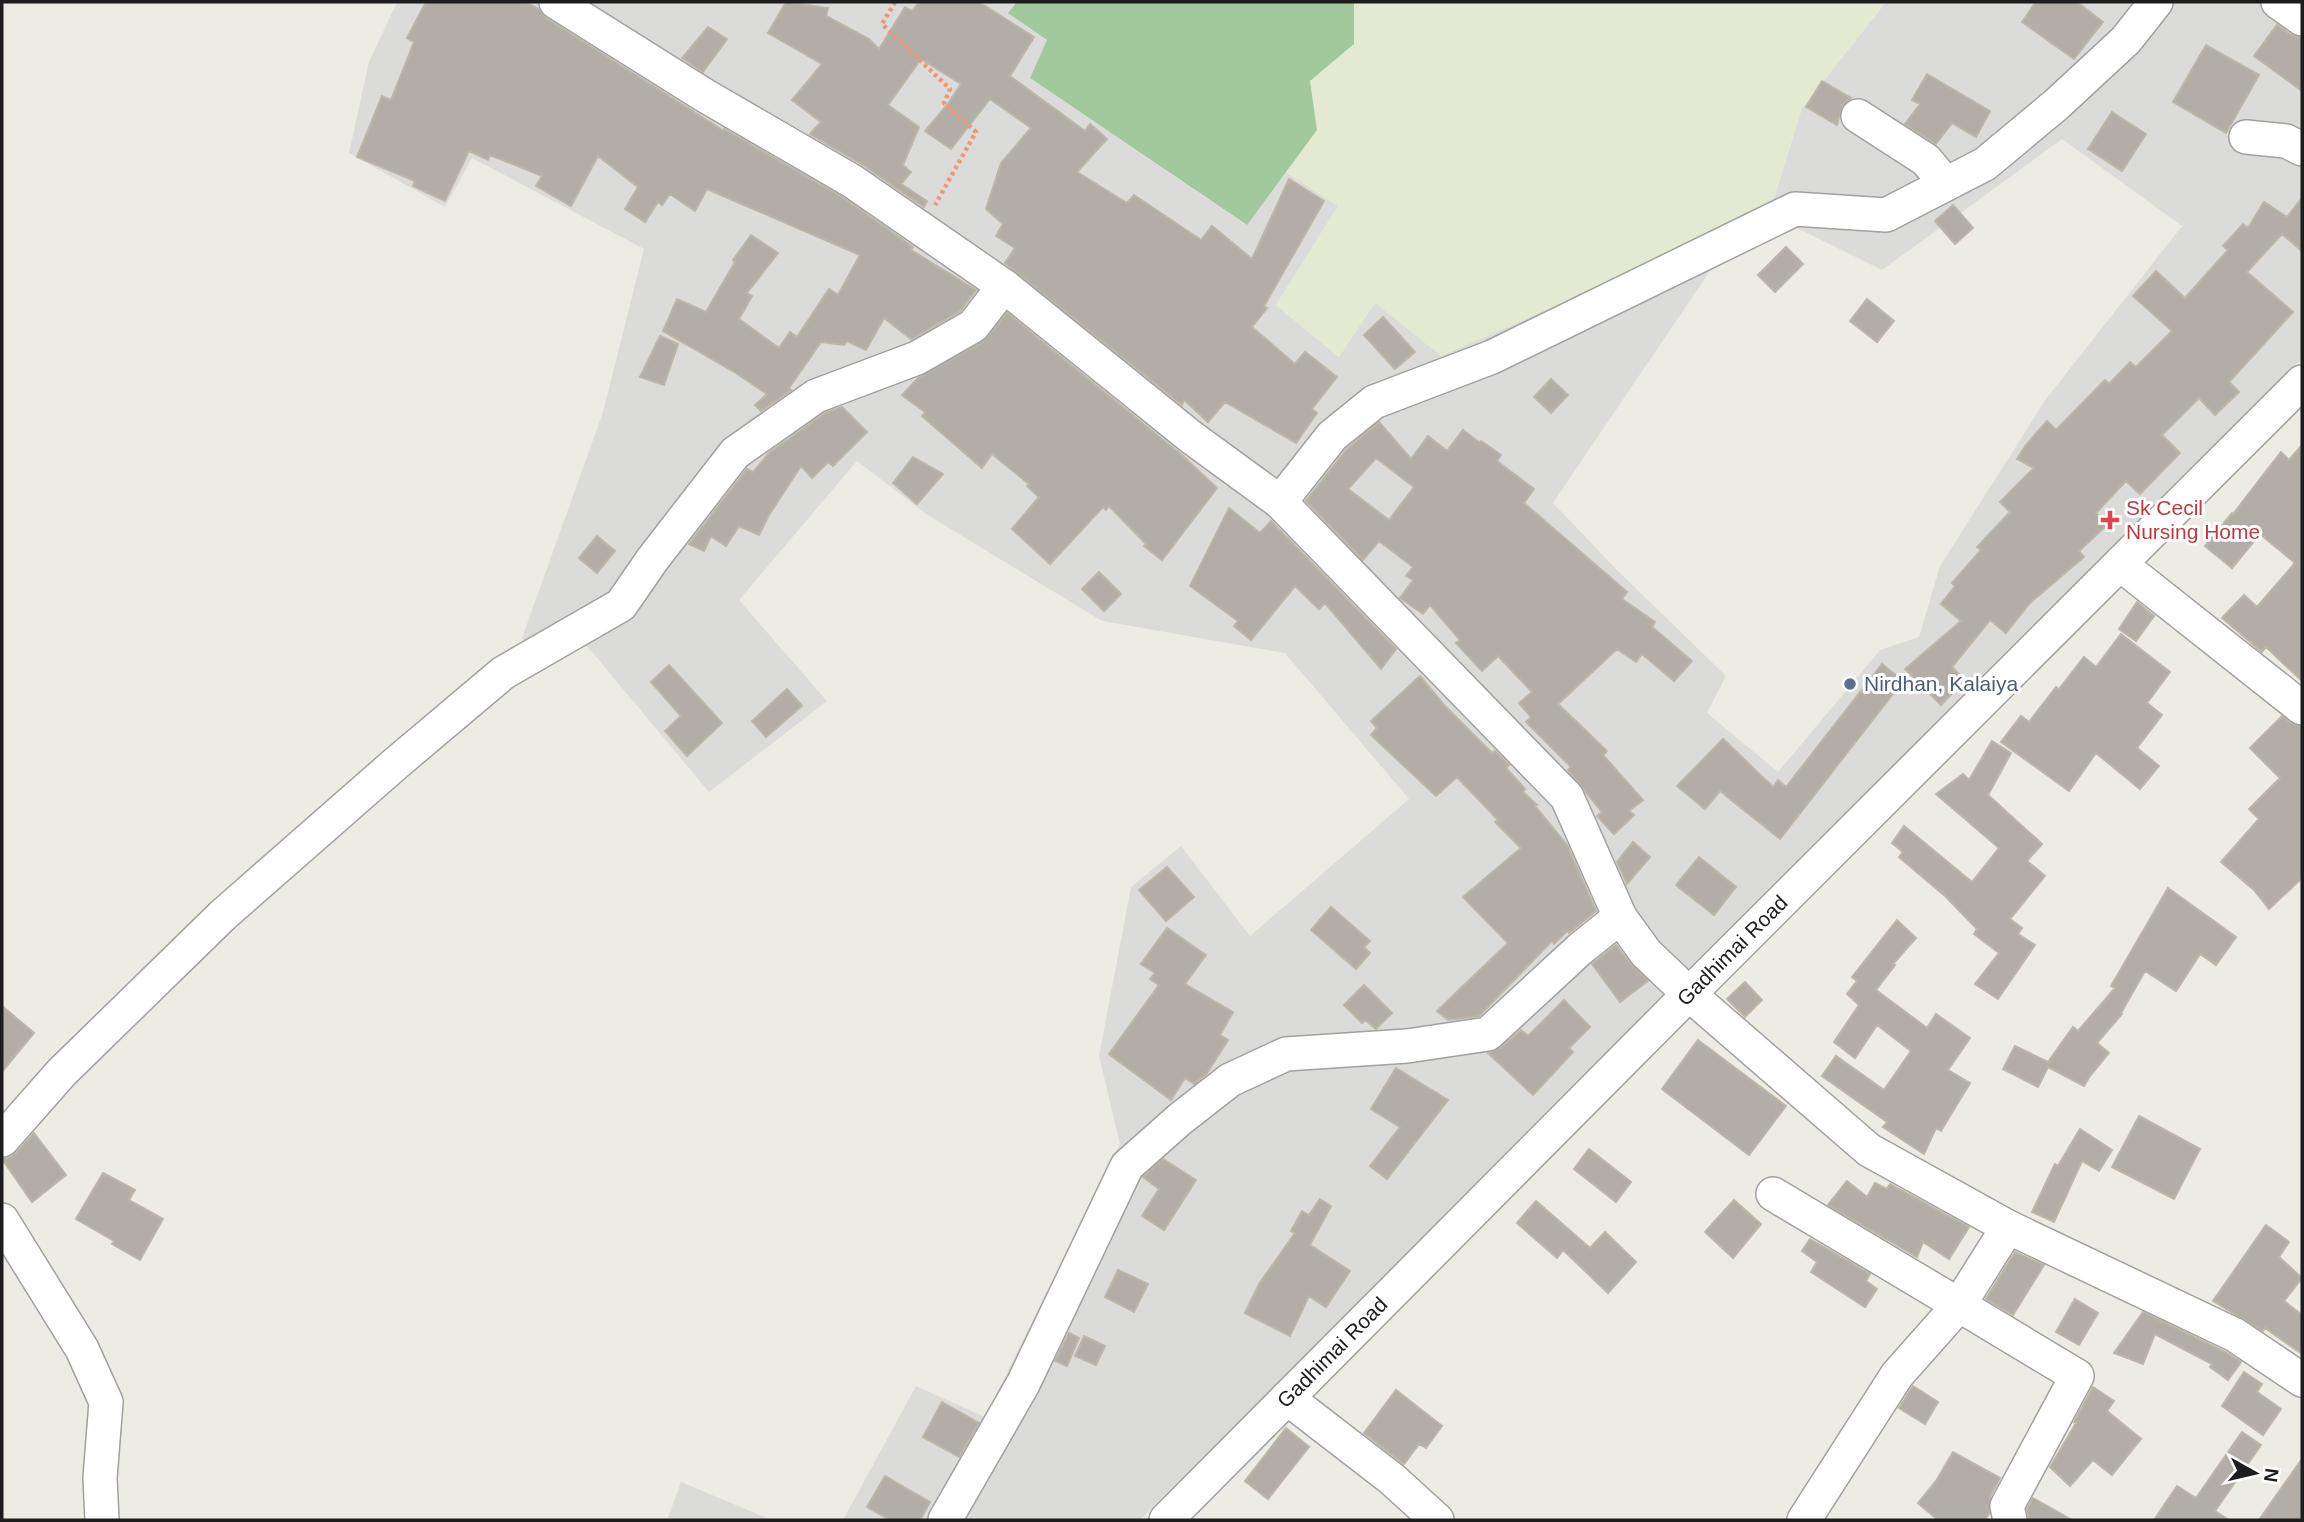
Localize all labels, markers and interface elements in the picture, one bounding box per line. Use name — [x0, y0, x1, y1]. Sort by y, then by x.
place label: Sk Cecil Nursing Home — [2126, 496, 2260, 543]
marker: Sk Cecil Nursing Home — [2100, 510, 2120, 530]
place label: Nirdhan, Kalaiya — [1864, 672, 2018, 695]
marker: Nirdhan, Kalaiya — [1842, 676, 1858, 692]
street label: Gadhimai Road — [1672, 891, 1792, 1010]
street label: Gadhimai Road — [1272, 1292, 1392, 1412]
north arrow — [2220, 1438, 2290, 1508]
text: N — [2260, 1467, 2283, 1484]

